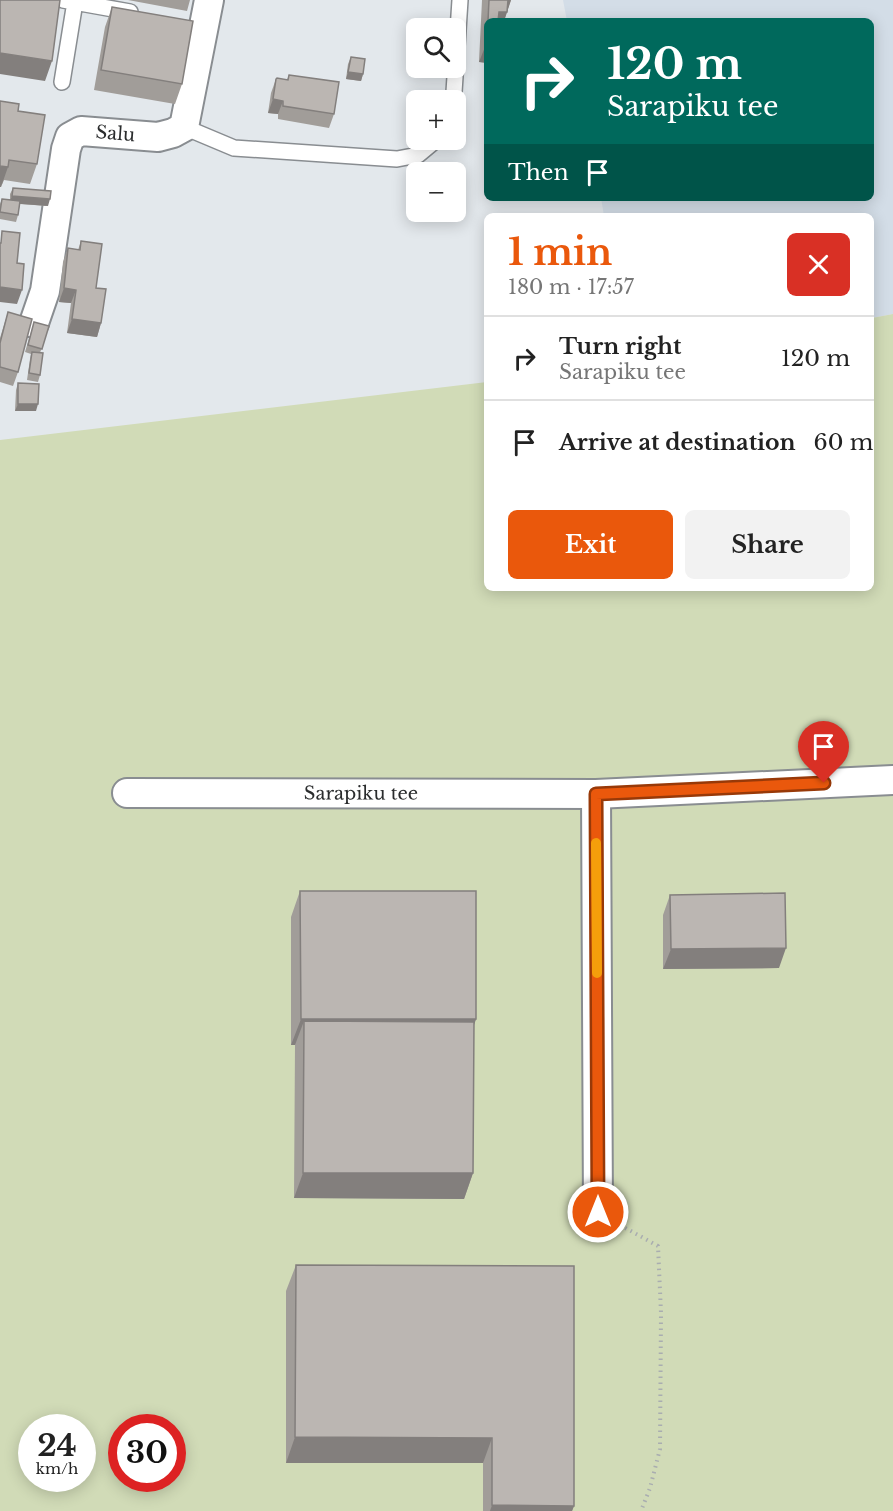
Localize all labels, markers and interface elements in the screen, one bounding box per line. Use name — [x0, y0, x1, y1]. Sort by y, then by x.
map controls — [406, 18, 466, 222]
button: search — [406, 18, 466, 78]
text: 120 m — [607, 38, 742, 90]
icon: right — [508, 42, 586, 120]
button: + — [406, 90, 466, 150]
text: Sarapiku tee — [607, 90, 778, 123]
street label: Salu — [95, 121, 136, 146]
icon: arrive — [581, 156, 614, 189]
text: Then — [508, 159, 569, 186]
button: − — [406, 162, 466, 222]
text: 1 min — [508, 230, 612, 275]
button: close — [787, 233, 850, 296]
text: 180 m · 17:57 — [508, 275, 634, 299]
text: Turn right — [559, 333, 681, 360]
icon: right — [508, 342, 541, 375]
text: 120 m — [781, 345, 850, 372]
text: Sarapiku tee — [559, 360, 686, 384]
icon: arrive — [508, 426, 541, 459]
text: Arrive at destination — [559, 429, 796, 456]
text: 60 m — [814, 429, 873, 456]
button: Exit — [508, 510, 673, 579]
button: Share — [685, 510, 850, 579]
pin — [798, 721, 849, 783]
icon: arrive — [807, 730, 840, 763]
street label: Sarapiku tee — [304, 782, 418, 805]
position arrow — [566, 1180, 630, 1244]
speed limit sign: 30 — [108, 1414, 186, 1492]
text: 24 — [37, 1427, 77, 1464]
text: km/h — [36, 1459, 78, 1478]

